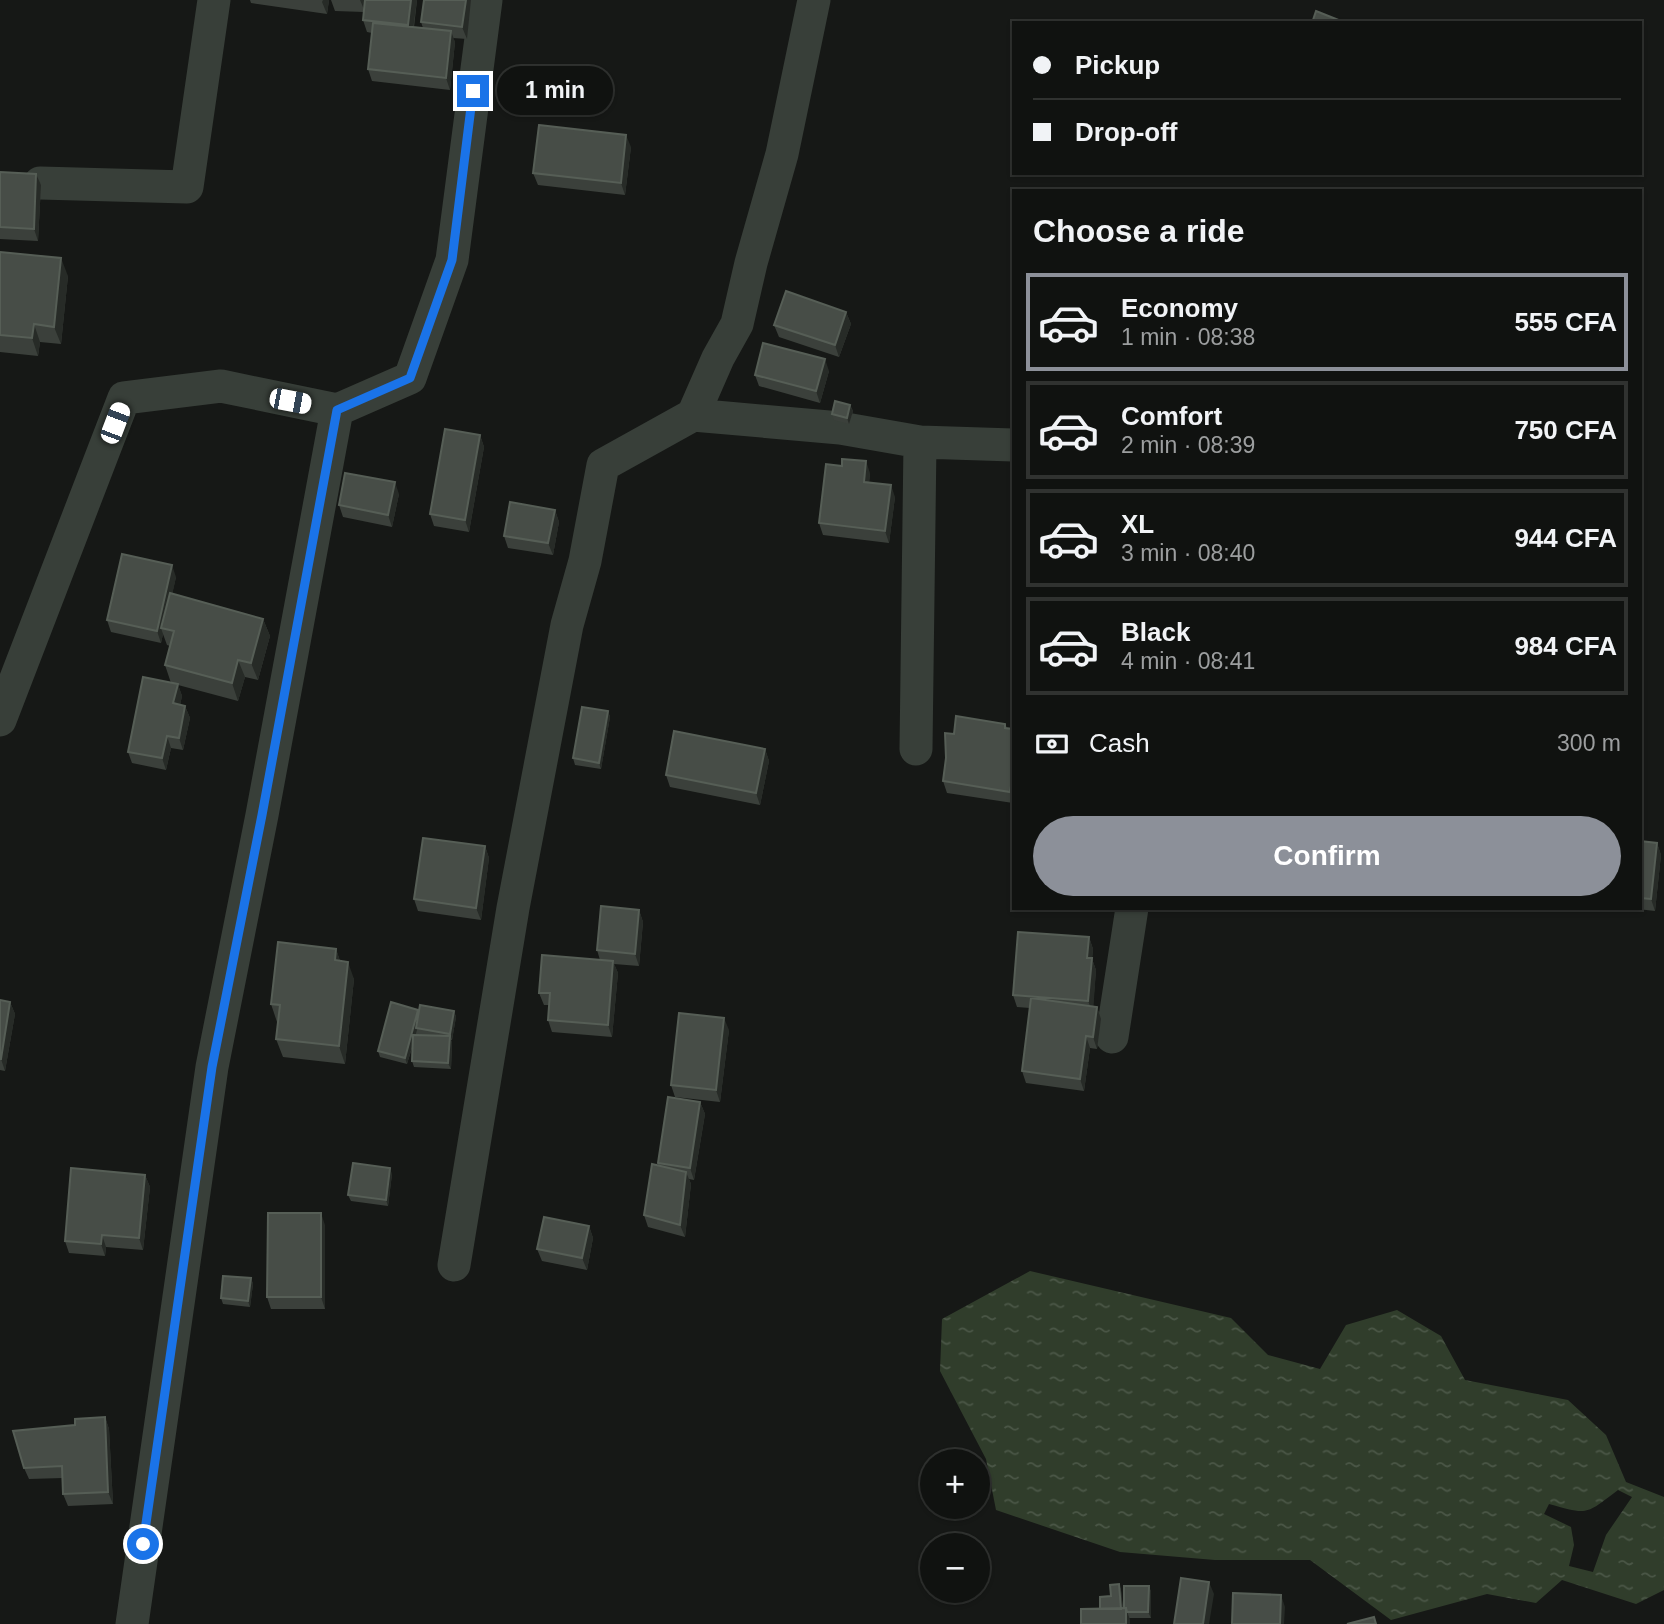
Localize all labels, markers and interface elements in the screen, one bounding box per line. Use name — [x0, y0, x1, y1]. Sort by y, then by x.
text: Pickup — [1075, 50, 1160, 80]
callout: 1 min — [498, 66, 613, 116]
route end — [457, 75, 489, 107]
text: 1 min — [525, 77, 585, 103]
text: Drop-off — [1075, 117, 1178, 147]
text: Choose a ride — [1033, 213, 1245, 249]
icon: car — [1037, 291, 1100, 354]
text: Economy — [1121, 293, 1238, 323]
text: 555 CFA — [1514, 307, 1617, 337]
text: 1 min · 08:38 — [1121, 324, 1255, 350]
car — [268, 387, 313, 415]
icon: car — [1037, 399, 1100, 462]
car — [98, 400, 133, 446]
text: Comfort — [1121, 401, 1222, 431]
text: 750 CFA — [1514, 415, 1617, 445]
text: 2 min · 08:39 — [1121, 432, 1255, 458]
icon: car — [1037, 507, 1100, 570]
text: XL — [1121, 509, 1154, 539]
text: 944 CFA — [1514, 523, 1617, 553]
text: 3 min · 08:40 — [1121, 540, 1255, 566]
icon: car — [1037, 615, 1100, 678]
text: Black — [1121, 617, 1190, 647]
text: 984 CFA — [1514, 631, 1617, 661]
text: 4 min · 08:41 — [1121, 648, 1255, 674]
icon: cash — [1033, 725, 1071, 763]
text: Cash — [1089, 728, 1150, 758]
text: 300 m — [1557, 730, 1621, 756]
button: Confirm — [1033, 816, 1621, 896]
map controls — [920, 1449, 990, 1603]
button: + — [920, 1449, 990, 1519]
route start — [127, 1528, 159, 1560]
button: − — [920, 1533, 990, 1603]

